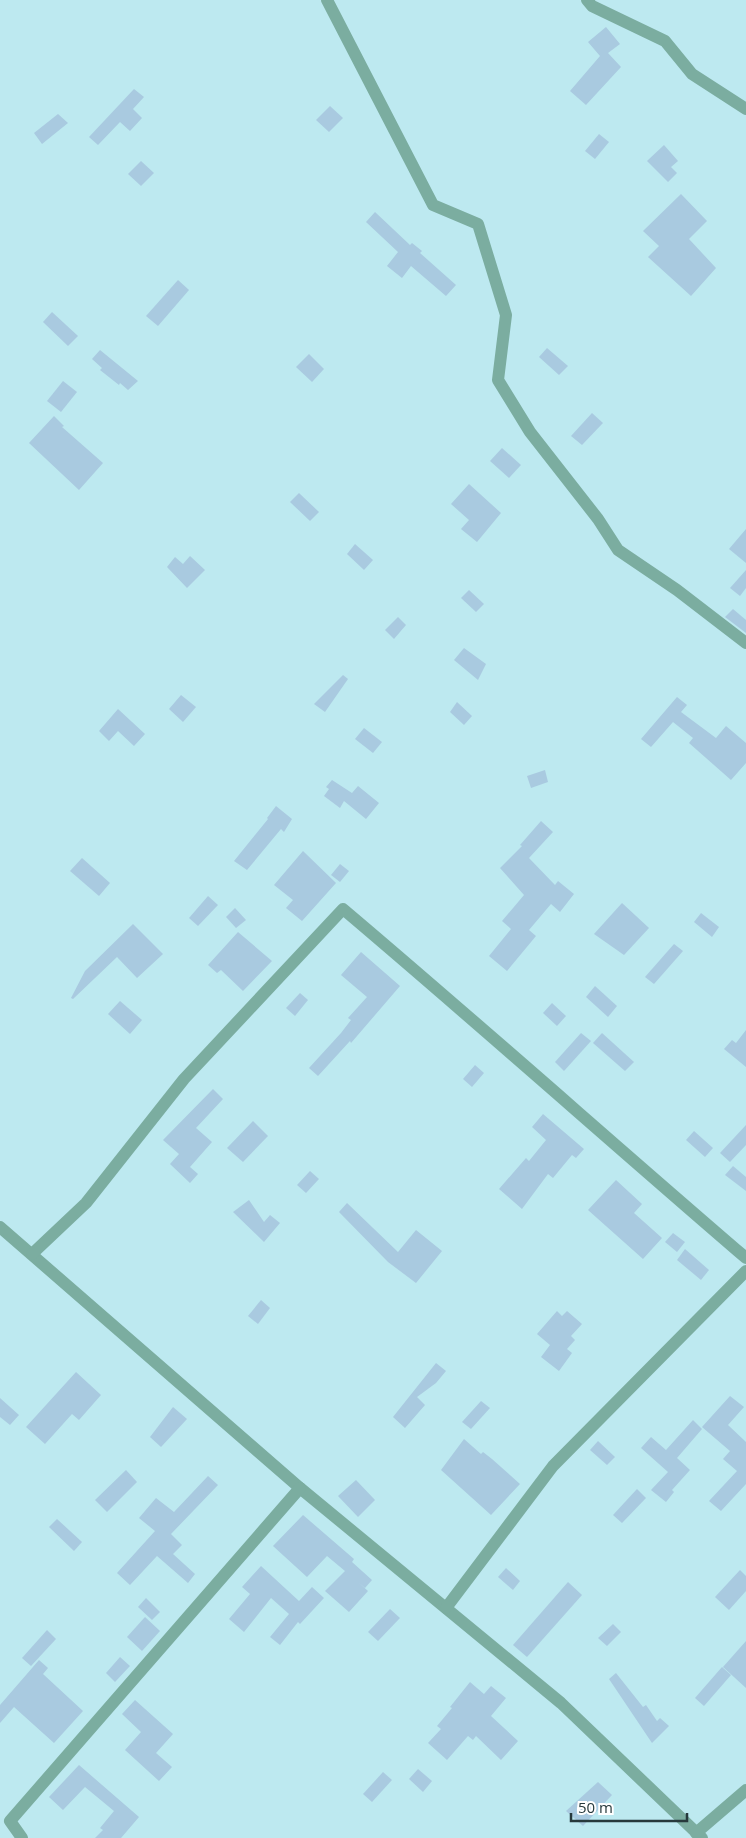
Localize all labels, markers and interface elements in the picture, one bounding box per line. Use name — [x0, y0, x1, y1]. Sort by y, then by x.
scale bar — [571, 1790, 687, 1822]
text: 50 m — [578, 1797, 613, 1817]

